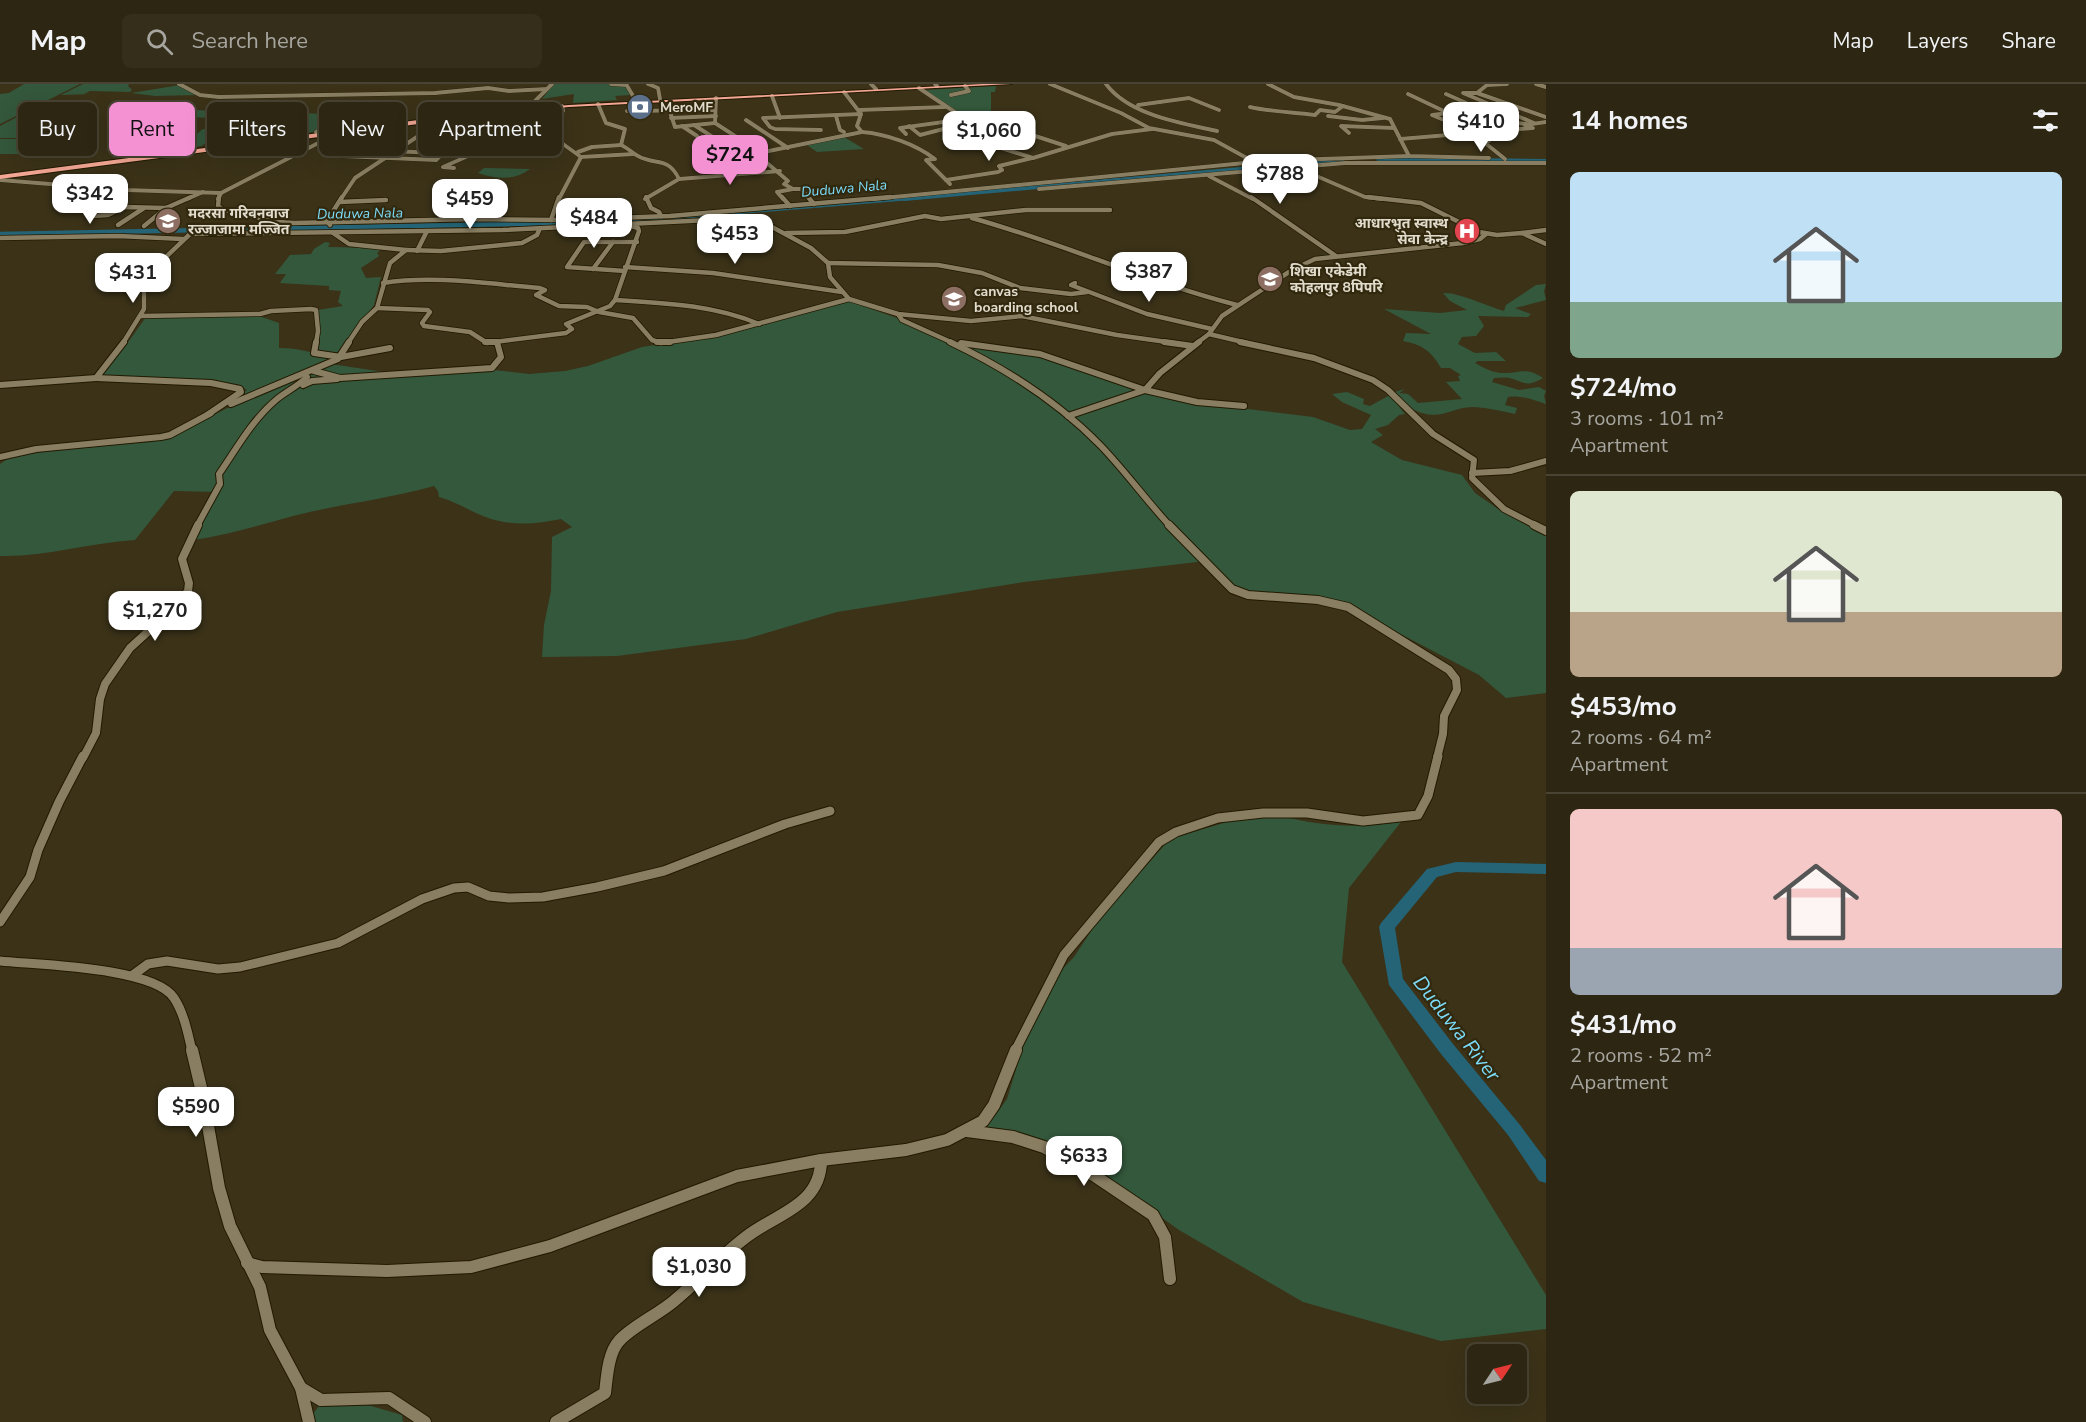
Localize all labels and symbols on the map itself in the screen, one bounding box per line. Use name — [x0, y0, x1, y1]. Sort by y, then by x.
bank icon: MeroMF — [625, 92, 655, 122]
place label: MeroMF — [660, 98, 713, 117]
pin: $410 — [1445, 102, 1517, 153]
pin: $1,060 — [940, 111, 1038, 162]
pin: $724 — [694, 135, 766, 186]
pin: $788 — [1244, 154, 1316, 205]
pin: $342 — [54, 174, 126, 225]
water label: Duduwa Nala — [800, 175, 888, 202]
pin: $459 — [434, 179, 506, 230]
pin: $484 — [558, 198, 630, 249]
water label: Duduwa Nala — [317, 203, 403, 224]
place label: मदरसा गरिवनवाज रज्जाजामा मज्जित — [188, 204, 290, 239]
school or university icon: मदरसा गरिवनवाज रज्जाजामा मज्जित — [153, 206, 183, 236]
pin: $453 — [699, 214, 771, 265]
place label: आधारभुत स्वास्थ सेवा केन्द्र — [1355, 214, 1449, 249]
hospital icon: आधारभुत स्वास्थ सेवा केन्द्र — [1452, 216, 1482, 246]
pin: $387 — [1113, 252, 1185, 303]
pin: $431 — [97, 253, 169, 304]
place label: शिखा एकेडेमी कोहलपुर 8पिपरि — [1290, 262, 1383, 297]
school or university icon: शिखा एकेडेमी कोहलपुर 8पिपरि — [1255, 264, 1285, 294]
place label: canvas boarding school — [974, 282, 1079, 317]
school or university icon: canvas boarding school — [939, 284, 969, 314]
pin: $1,270 — [106, 591, 204, 642]
water label: Duduwa River — [1407, 970, 1507, 1087]
pin: $590 — [160, 1087, 232, 1138]
pin: $633 — [1048, 1136, 1120, 1187]
pin: $1,030 — [650, 1247, 748, 1298]
north arrow — [1467, 1344, 1527, 1404]

